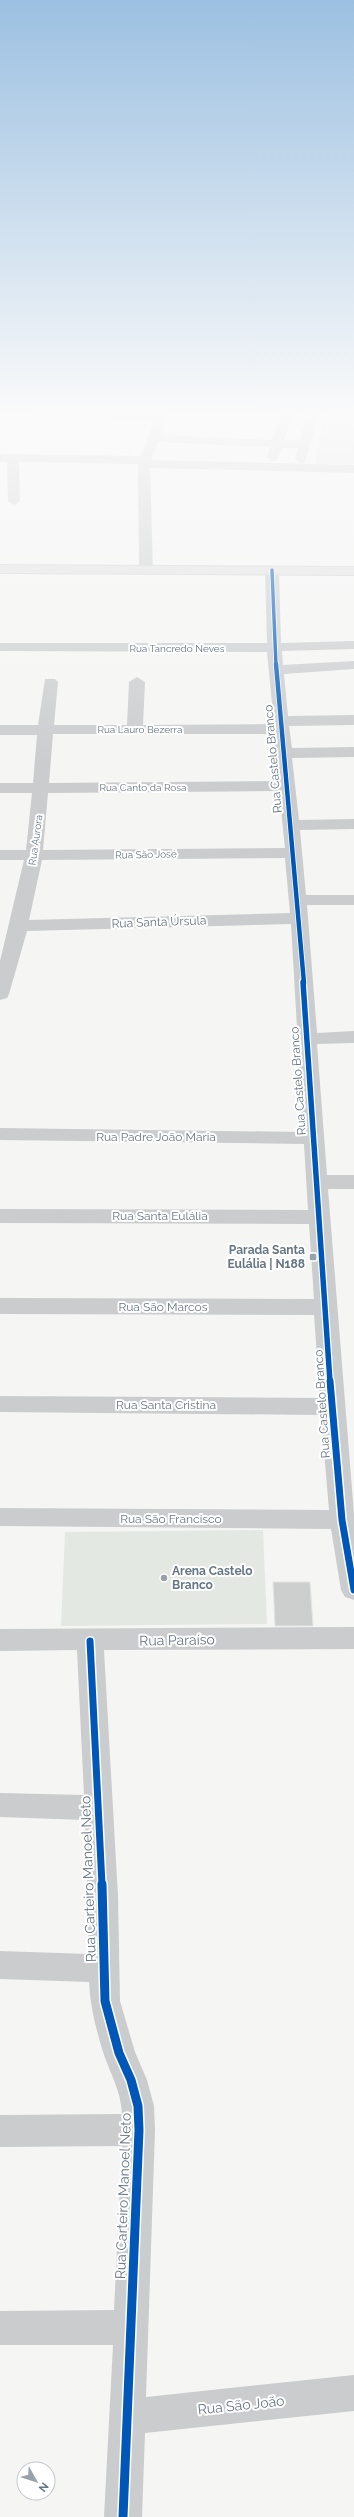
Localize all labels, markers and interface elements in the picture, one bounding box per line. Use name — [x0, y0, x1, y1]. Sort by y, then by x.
street label: Rua Tancredo Neves — [129, 643, 225, 654]
street label: Rua Castelo Branco — [261, 704, 285, 814]
street label: Rua Lauro Bezerra — [97, 724, 183, 735]
street label: Rua Canto da Rosa — [99, 782, 187, 793]
street label: Rua Aurora — [27, 814, 44, 866]
street label: Rua São José — [115, 848, 177, 861]
street label: Rua Santa Úrsula — [111, 913, 207, 931]
street label: Rua Castelo Branco — [287, 1026, 309, 1136]
street label: Rua Padre João Maria — [96, 1130, 216, 1144]
street label: Rua Santa Eulália — [112, 1209, 208, 1223]
place label: Parada Santa Eulália | N188 — [227, 1243, 305, 1271]
marker: Parada Santa Eulália | N188 — [308, 1252, 318, 1262]
street label: Rua São Marcos — [119, 1300, 208, 1314]
street label: Rua Castelo Branco — [311, 1349, 333, 1459]
street label: Rua Santa Cristina — [116, 1398, 216, 1412]
street label: Rua São Francisco — [120, 1512, 222, 1526]
place label: Arena Castelo Branco — [172, 1564, 253, 1592]
marker: Arena Castelo Branco — [159, 1573, 169, 1583]
street label: Rua Paraíso — [139, 1631, 215, 1649]
street label: Rua Carteiro Manoel Neto — [77, 1796, 99, 1962]
street label: Rua Carteiro Manoel Neto — [112, 2113, 134, 2279]
street label: Rua São João — [197, 2392, 285, 2418]
north arrow — [16, 2461, 56, 2501]
text: N — [36, 2480, 51, 2494]

